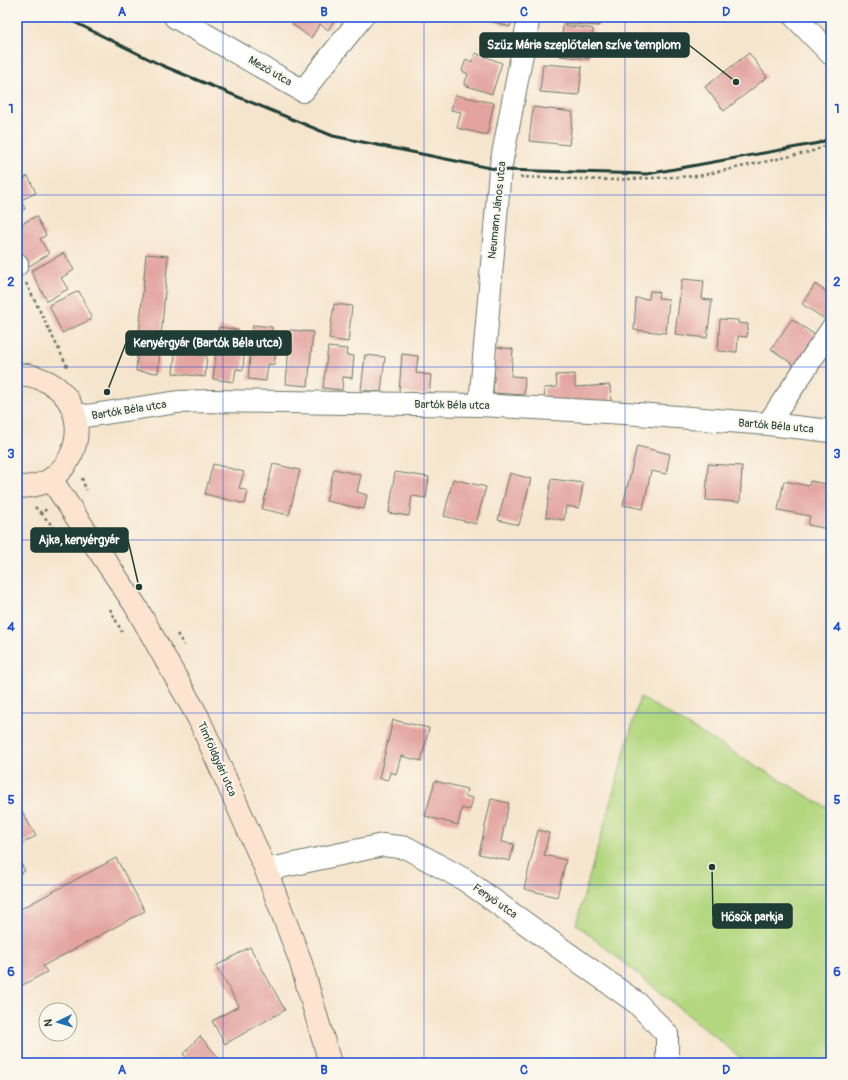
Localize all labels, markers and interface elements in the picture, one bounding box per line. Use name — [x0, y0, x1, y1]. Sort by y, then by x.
text: A — [118, 4, 127, 20]
text: B — [320, 4, 328, 20]
text: C — [520, 4, 528, 20]
text: D — [722, 4, 730, 20]
callout: Szűz Mária szeplőtelen szíve templom — [480, 33, 689, 57]
text: Szűz Mária szeplőtelen szíve templom — [487, 38, 681, 53]
street label: Mező utca — [246, 53, 294, 89]
text: 1 — [8, 101, 14, 117]
text: 1 — [834, 101, 840, 117]
street label: Neumann János utca — [485, 160, 509, 260]
text: 2 — [7, 274, 15, 290]
text: 2 — [833, 274, 841, 290]
callout: Kenyérgyár (Bartók Béla utca) — [126, 331, 291, 355]
text: Kenyérgyár (Bartók Béla utca) — [133, 336, 283, 351]
street label: Bartók Béla utca — [91, 398, 167, 422]
street label: Bartók Béla utca — [414, 398, 490, 412]
street label: Bartók Béla utca — [738, 416, 814, 436]
text: 3 — [7, 446, 15, 462]
text: 3 — [833, 446, 841, 462]
callout: Ajka, kenyérgyár — [31, 528, 128, 552]
text: Ajka, kenyérgyár — [39, 533, 120, 548]
text: 4 — [7, 619, 15, 635]
text: 4 — [833, 619, 841, 635]
street label: Timföldgyári utca — [195, 720, 239, 798]
text: 5 — [7, 792, 15, 808]
text: 5 — [833, 792, 841, 808]
street label: Fenyő utca — [470, 881, 520, 921]
callout: Hősök parkja — [713, 904, 792, 928]
text: Hősök parkja — [721, 910, 784, 925]
text: 6 — [7, 964, 15, 980]
text: 6 — [833, 964, 841, 980]
north arrow — [38, 1002, 78, 1042]
text: N — [42, 1018, 55, 1027]
text: A — [118, 1062, 127, 1078]
text: B — [320, 1062, 328, 1078]
text: C — [520, 1062, 528, 1078]
text: D — [722, 1062, 730, 1078]

